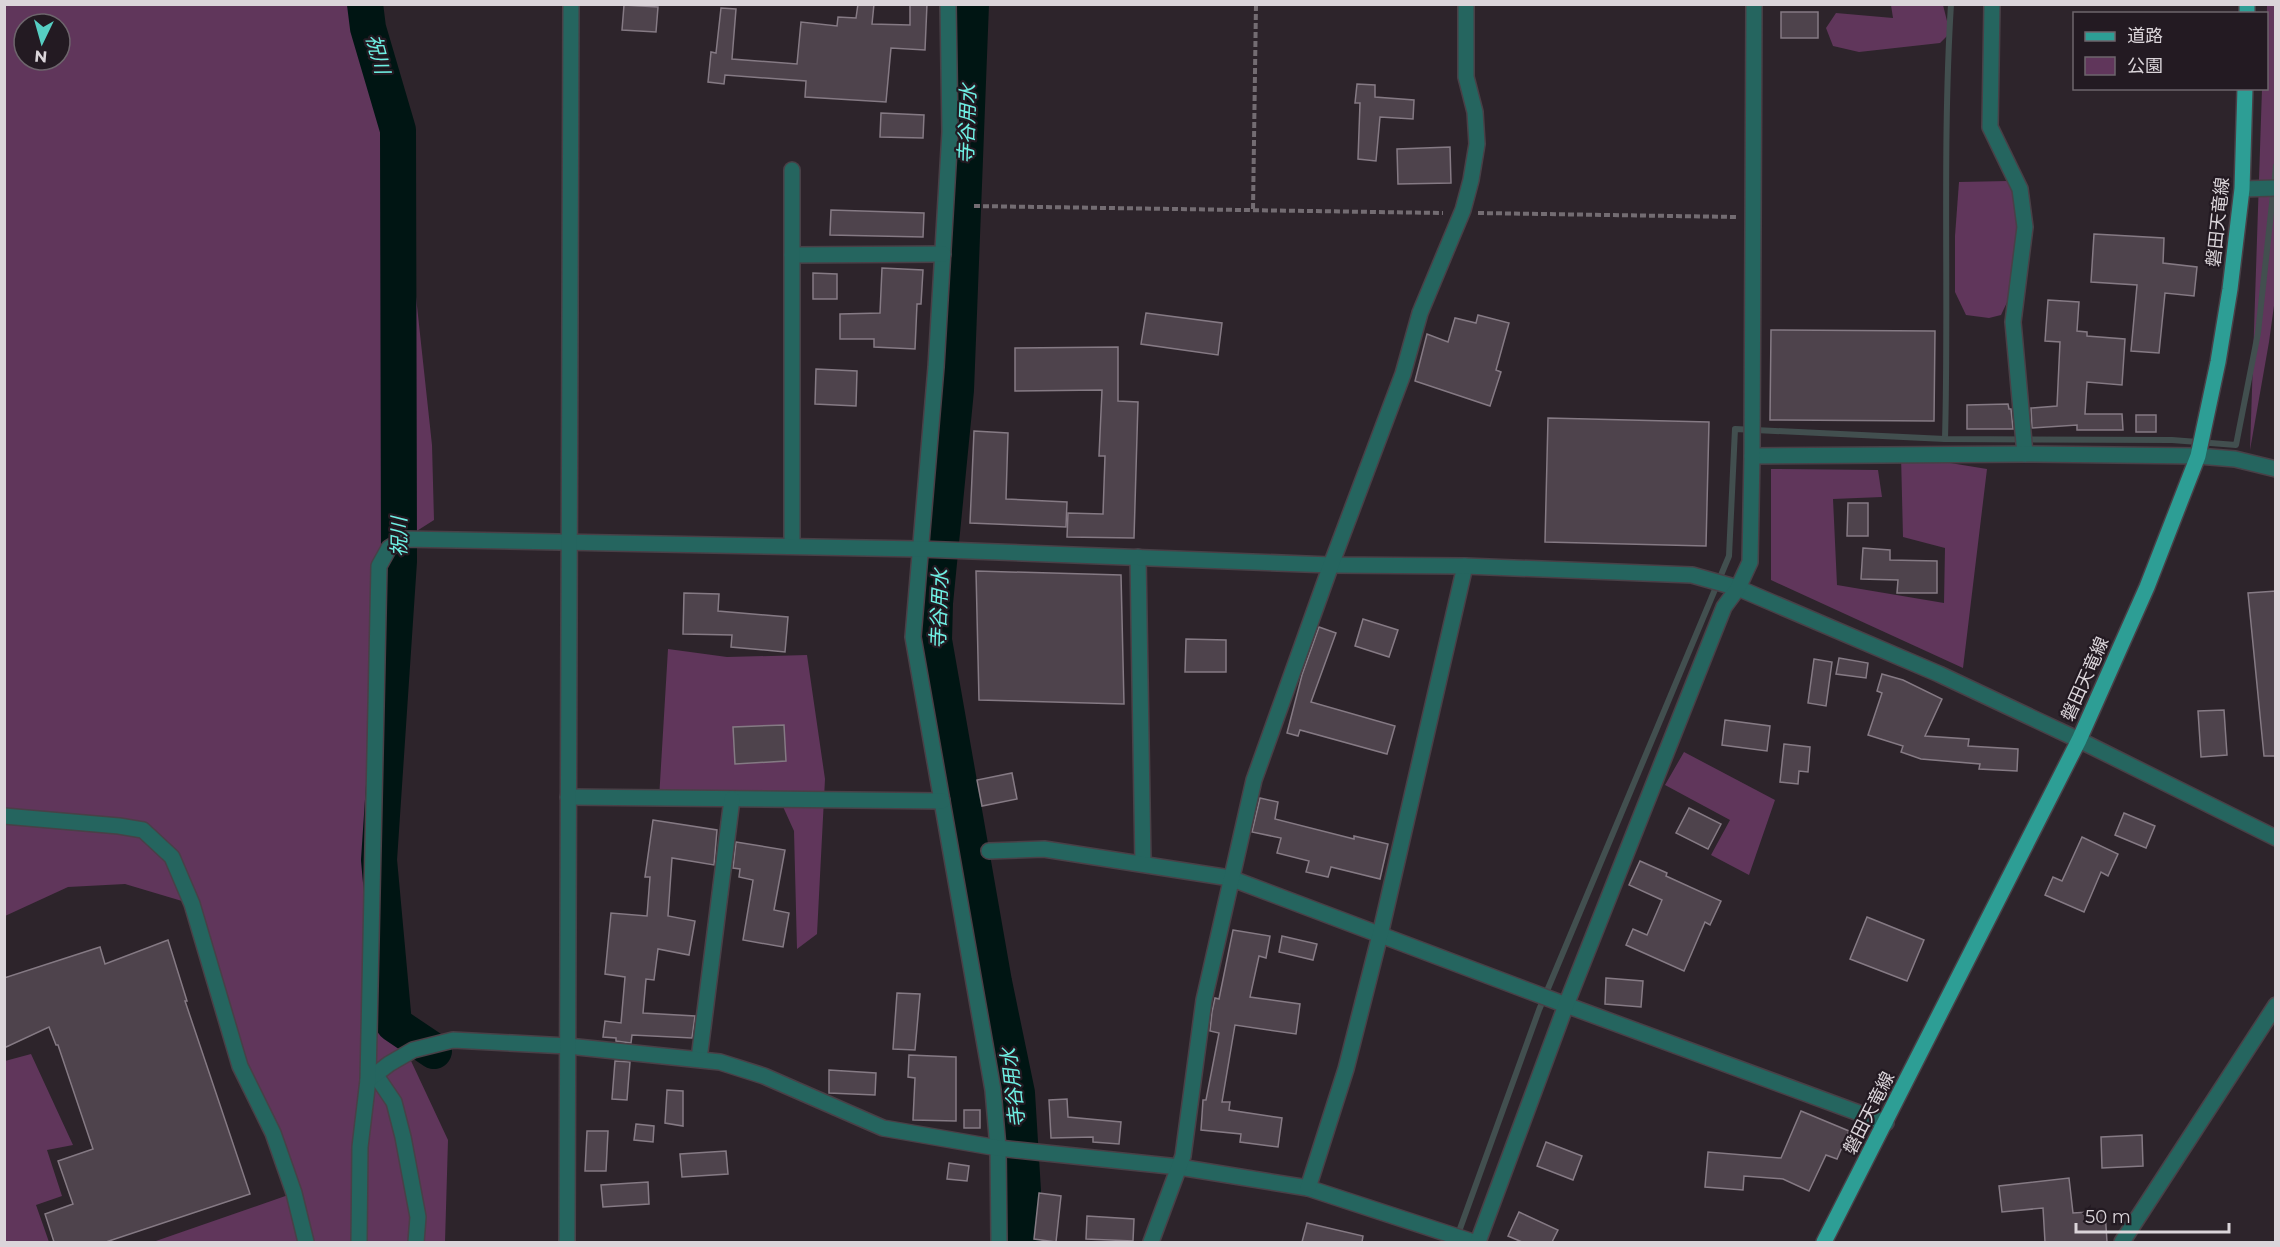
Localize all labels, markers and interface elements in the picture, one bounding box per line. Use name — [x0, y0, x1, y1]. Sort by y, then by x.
north arrow — [12, 12, 72, 72]
legend — [2073, 12, 2268, 90]
text: 道路 — [2127, 25, 2163, 47]
water label: 祝川 — [361, 32, 395, 78]
text: N — [33, 46, 48, 66]
text: 公園 — [2127, 55, 2163, 77]
water label: 寺谷用水 — [954, 82, 980, 164]
street label: 磐田天竜線 — [2202, 176, 2234, 268]
water label: 祝川 — [387, 515, 411, 557]
water label: 寺谷用水 — [926, 567, 952, 649]
street label: 磐田天竜線 — [2057, 633, 2113, 725]
water label: 寺谷用水 — [996, 1045, 1030, 1129]
street label: 磐田天竜線 — [1839, 1068, 1899, 1158]
scale bar — [2076, 1196, 2229, 1234]
text: 50 m — [2085, 1206, 2131, 1228]

